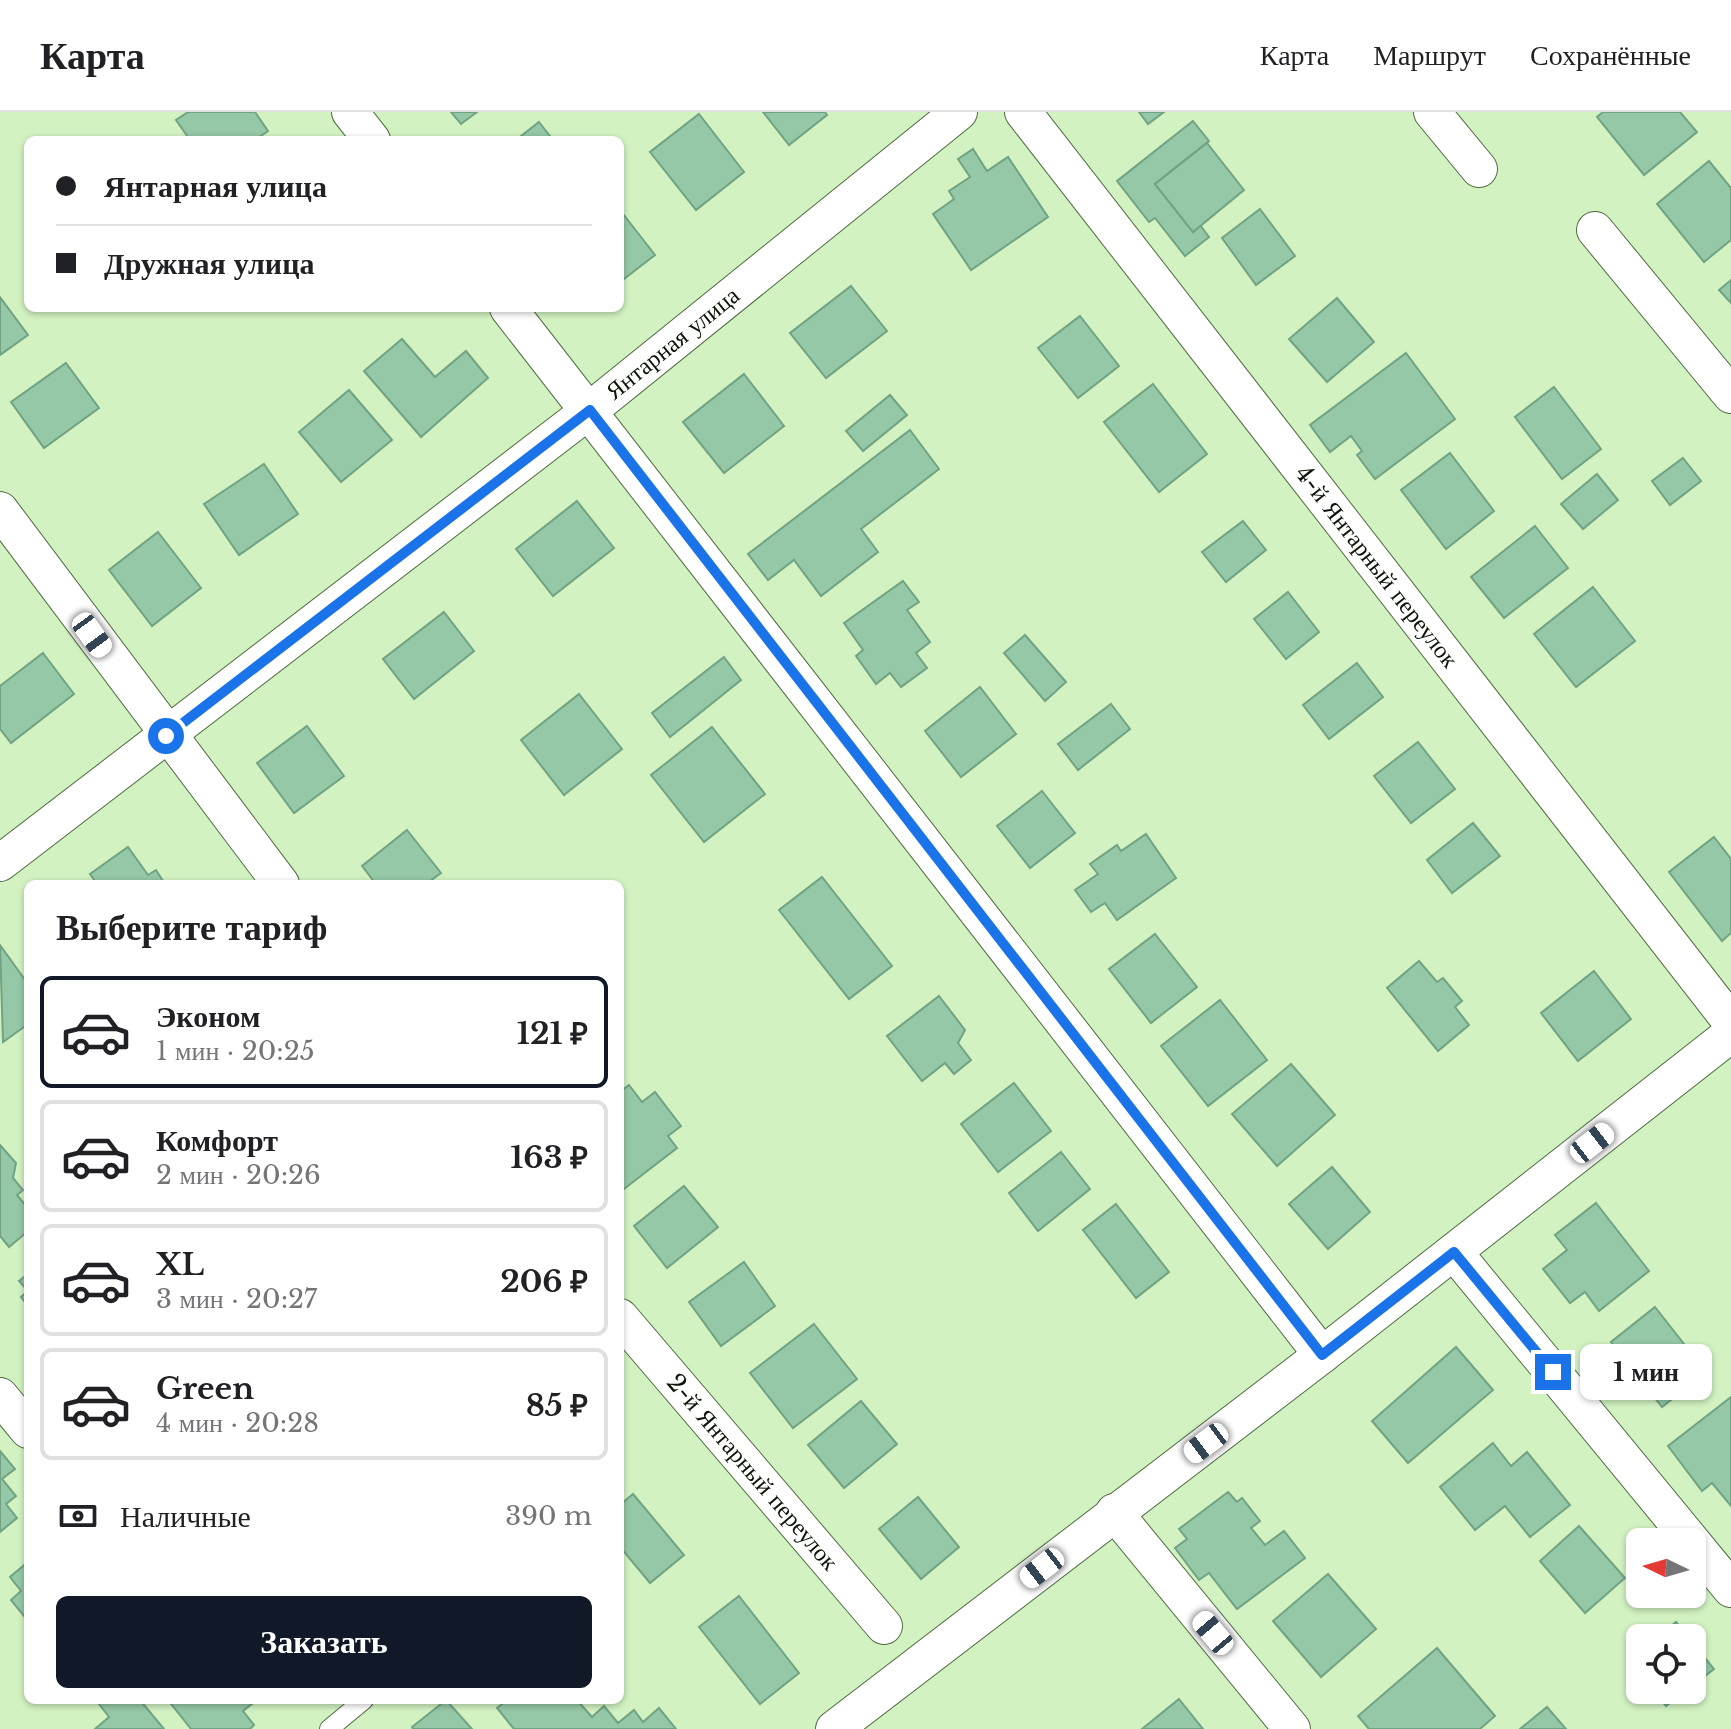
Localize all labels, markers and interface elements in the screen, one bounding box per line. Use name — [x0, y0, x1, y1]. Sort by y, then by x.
text: Карта — [40, 32, 145, 79]
text: Карта — [1260, 38, 1329, 73]
text: Маршрут — [1373, 38, 1486, 73]
text: Сохранённые — [1530, 38, 1691, 73]
text: Янтарная улица — [104, 168, 327, 205]
text: Дружная улица — [104, 245, 314, 282]
street label: Янтарная улица — [600, 280, 745, 405]
street label: 4-й Янтарный переулок — [1289, 460, 1465, 673]
car — [68, 609, 116, 661]
route start — [148, 718, 184, 754]
text: Выберите тариф — [56, 905, 327, 950]
icon: car — [60, 996, 132, 1068]
text: Эконом — [156, 998, 260, 1035]
text: 121 ₽ — [517, 1015, 588, 1052]
text: 1 мин · 20:25 — [156, 1035, 314, 1067]
car — [1566, 1119, 1618, 1167]
icon: car — [60, 1120, 132, 1192]
text: Комфорт — [156, 1122, 278, 1159]
text: 163 ₽ — [510, 1139, 588, 1176]
text: 2 мин · 20:26 — [156, 1159, 321, 1191]
icon: car — [60, 1244, 132, 1316]
text: XL — [156, 1246, 204, 1283]
text: 206 ₽ — [500, 1263, 588, 1300]
text: 3 мин · 20:27 — [156, 1283, 317, 1315]
callout: 1 мин — [1581, 1344, 1713, 1400]
route end — [1535, 1354, 1571, 1390]
text: 1 мин — [1613, 1356, 1679, 1388]
icon: car — [60, 1368, 132, 1440]
street label: 2-й Янтарный переулок — [661, 1368, 845, 1576]
text: Green — [156, 1370, 254, 1407]
text: 85 ₽ — [526, 1387, 588, 1424]
text: 4 мин · 20:28 — [156, 1407, 319, 1439]
car — [1180, 1419, 1232, 1467]
icon: cash — [56, 1494, 100, 1538]
text: Наличные — [120, 1498, 251, 1535]
text: 390 m — [505, 1500, 592, 1532]
north arrow — [1626, 1528, 1706, 1608]
map controls — [1626, 1528, 1706, 1704]
car — [1016, 1544, 1068, 1592]
button: Заказать — [56, 1596, 592, 1688]
car — [1188, 1607, 1238, 1659]
button: locate — [1626, 1624, 1706, 1704]

